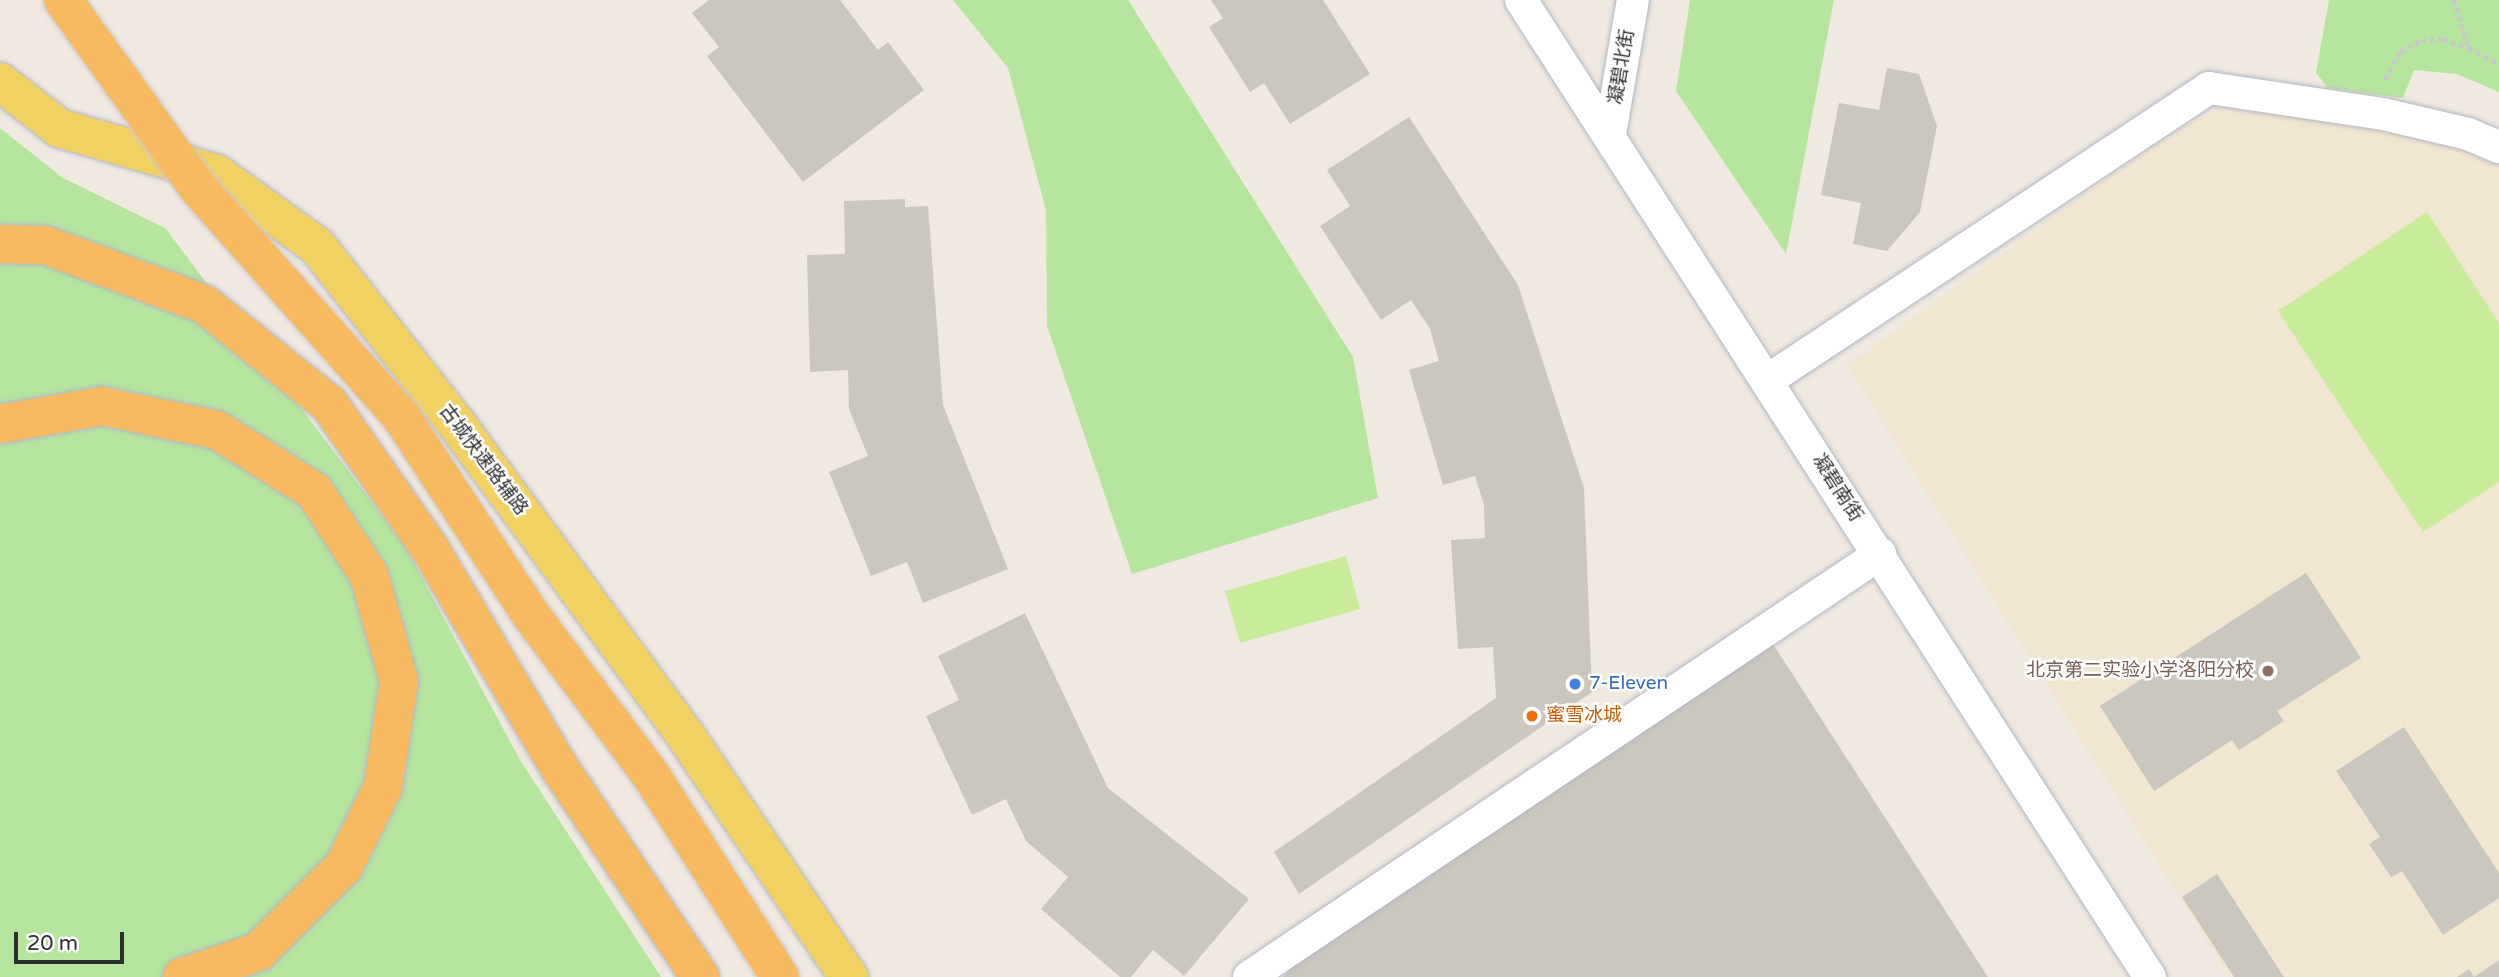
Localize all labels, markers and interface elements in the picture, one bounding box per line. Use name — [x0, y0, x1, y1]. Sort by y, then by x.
street label: 凝碧北街 — [1605, 28, 1639, 106]
street label: 古城快速路辅路 — [434, 400, 532, 520]
street label: 凝碧南街 — [1807, 450, 1867, 526]
place label: 北京第二实验小学洛阳分校 — [2026, 660, 2254, 682]
marker: 北京第二实验小学洛阳分校 — [2260, 663, 2276, 679]
place label: 7-Eleven — [1589, 673, 1668, 695]
marker: 7-Eleven — [1567, 676, 1583, 692]
place label: 蜜雪冰城 — [1546, 705, 1622, 727]
marker: 蜜雪冰城 — [1524, 708, 1540, 724]
scale bar — [18, 918, 128, 962]
text: 20 m — [27, 931, 78, 956]

